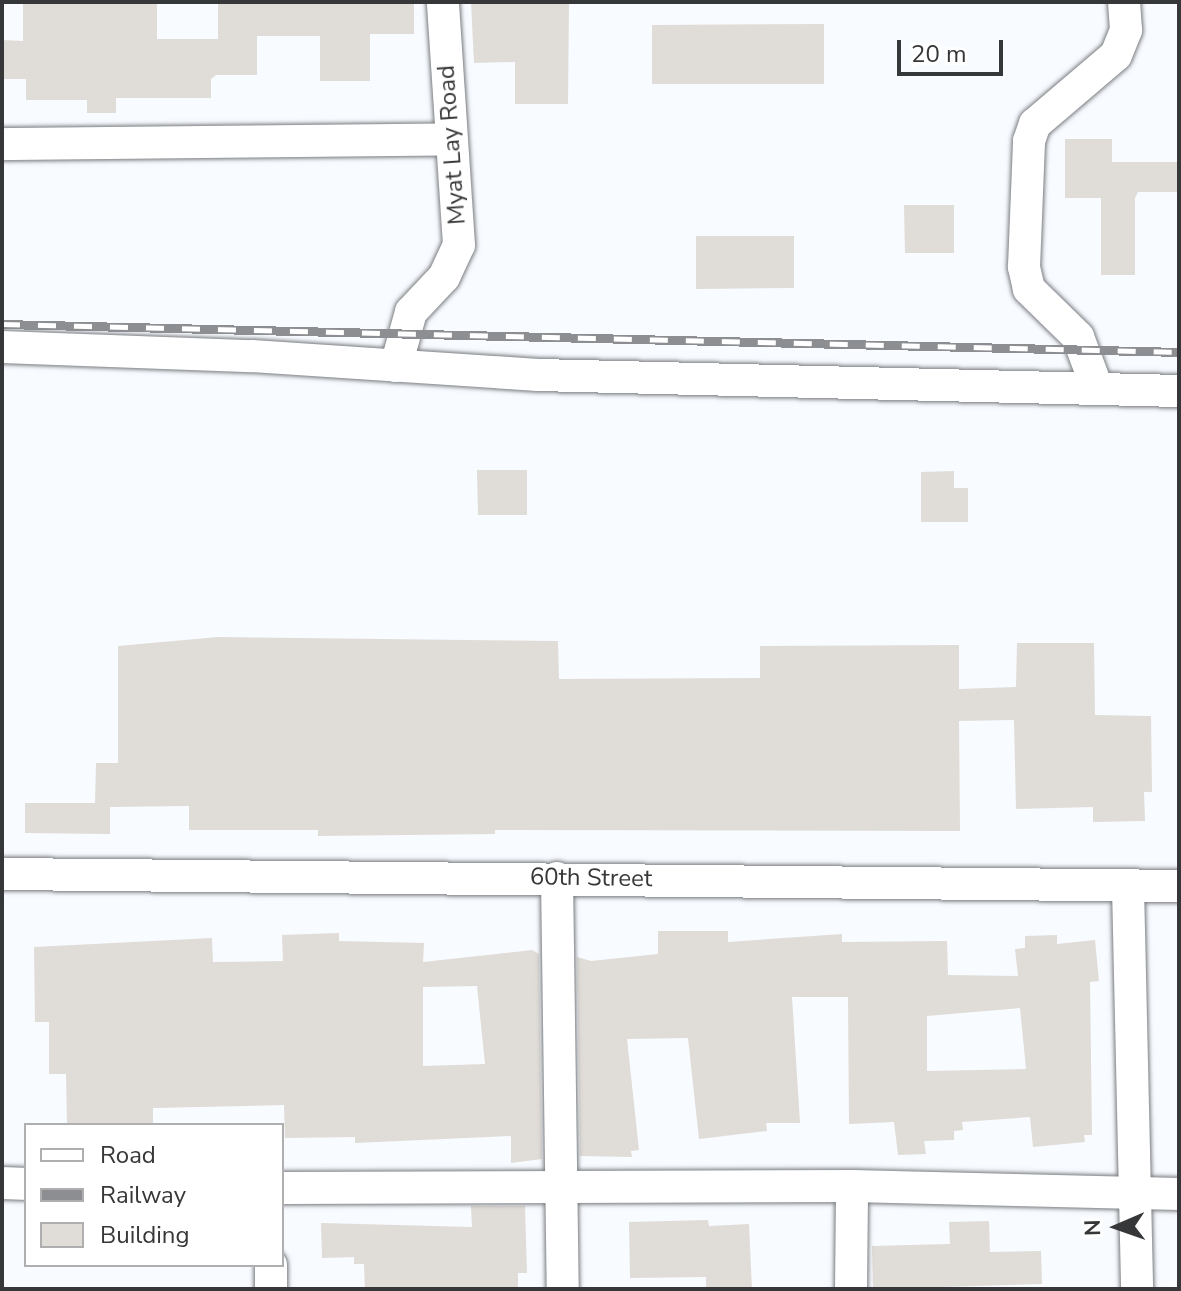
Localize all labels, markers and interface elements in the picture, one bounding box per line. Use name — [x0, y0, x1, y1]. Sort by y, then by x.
scale bar — [901, 24, 1007, 74]
text: 20 m — [911, 38, 967, 70]
street label: Myat Lay Road — [432, 64, 472, 226]
street label: 60th Street — [530, 863, 652, 893]
legend — [24, 1123, 284, 1267]
text: Road — [100, 1139, 156, 1171]
text: Railway — [100, 1179, 186, 1211]
north arrow — [1077, 1187, 1157, 1267]
text: Building — [100, 1219, 190, 1251]
text: N — [1078, 1219, 1108, 1237]

